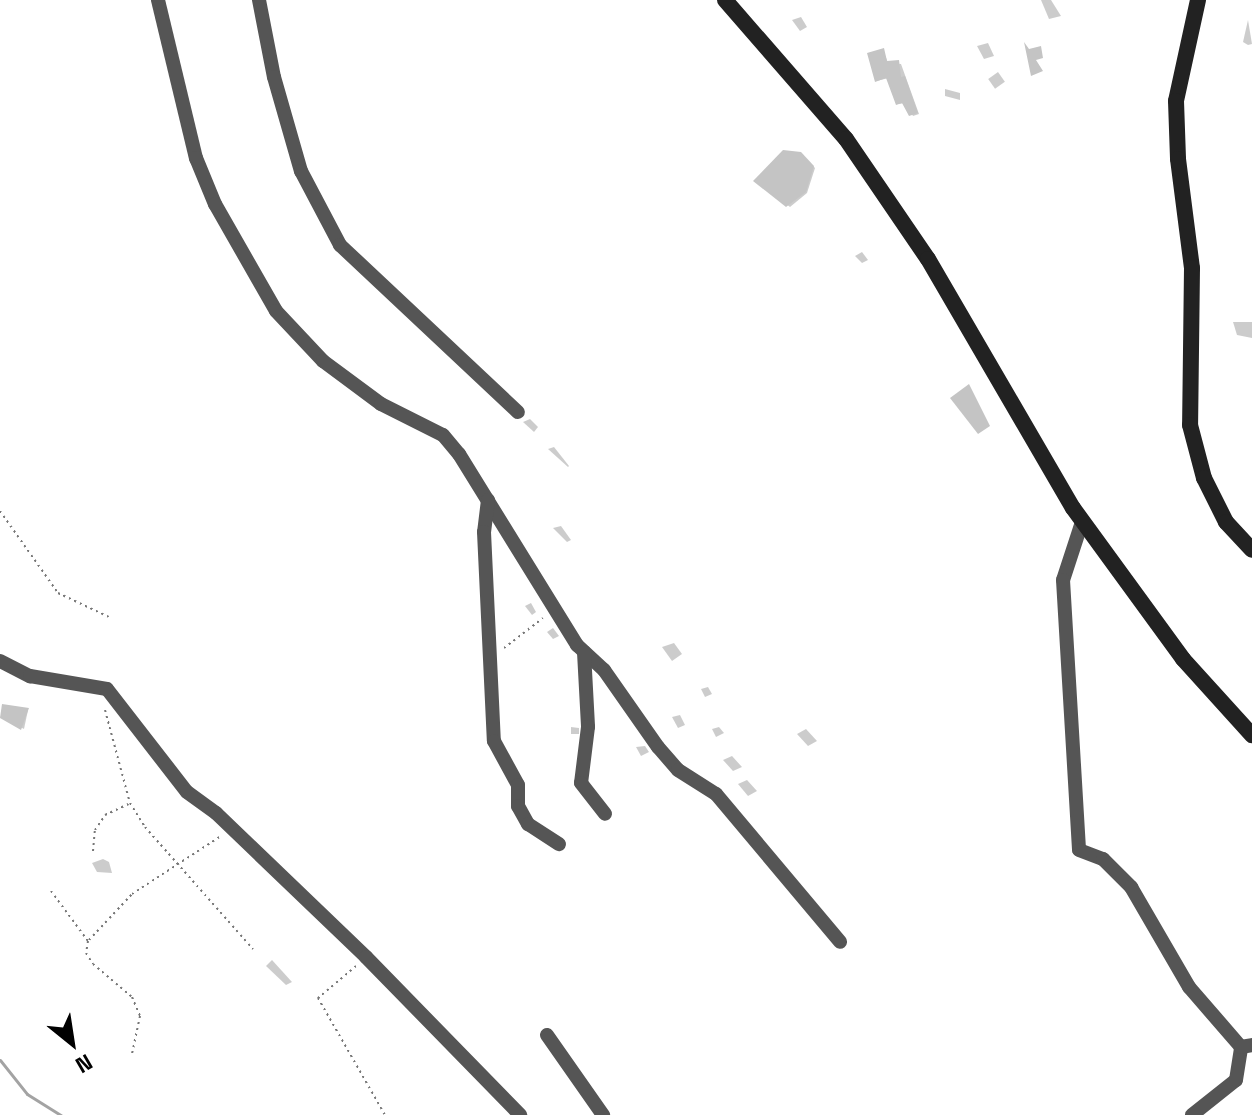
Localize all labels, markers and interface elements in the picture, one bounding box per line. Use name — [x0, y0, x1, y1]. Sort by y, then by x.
north arrow — [32, 1003, 112, 1083]
text: N — [71, 1048, 97, 1080]

